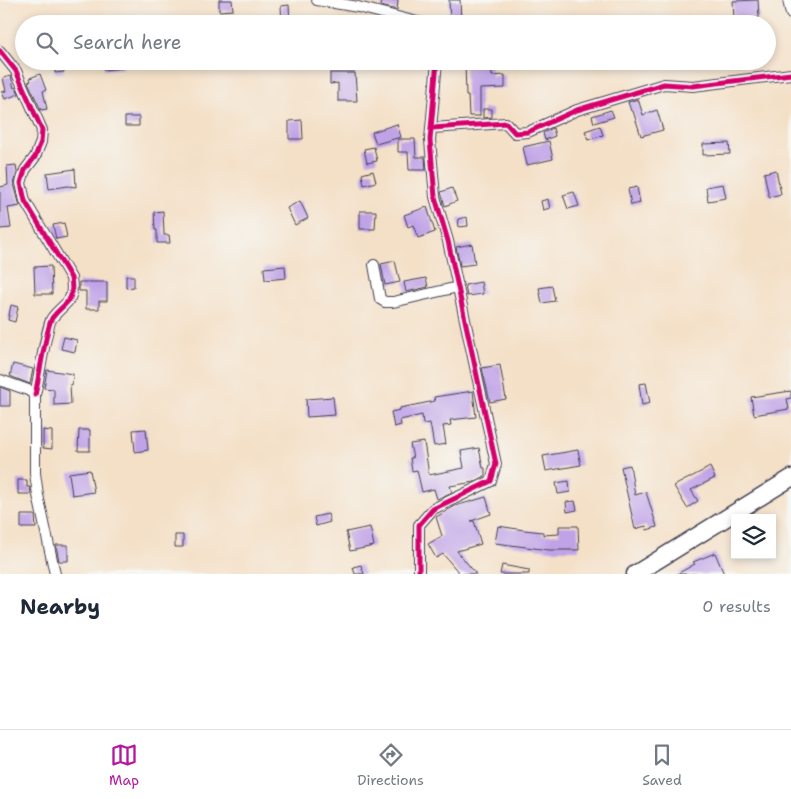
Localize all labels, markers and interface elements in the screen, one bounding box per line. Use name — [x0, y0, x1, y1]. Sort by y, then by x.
search box — [15, 15, 776, 70]
icon: search — [33, 29, 61, 57]
text: Search here — [73, 30, 182, 55]
map controls — [731, 514, 776, 559]
button: layers — [731, 514, 776, 559]
text: Nearby — [20, 593, 100, 621]
text: 0 results — [702, 596, 771, 617]
tab: Map — [109, 741, 139, 789]
tab: Directions — [357, 741, 424, 789]
tab: Saved — [642, 741, 682, 789]

